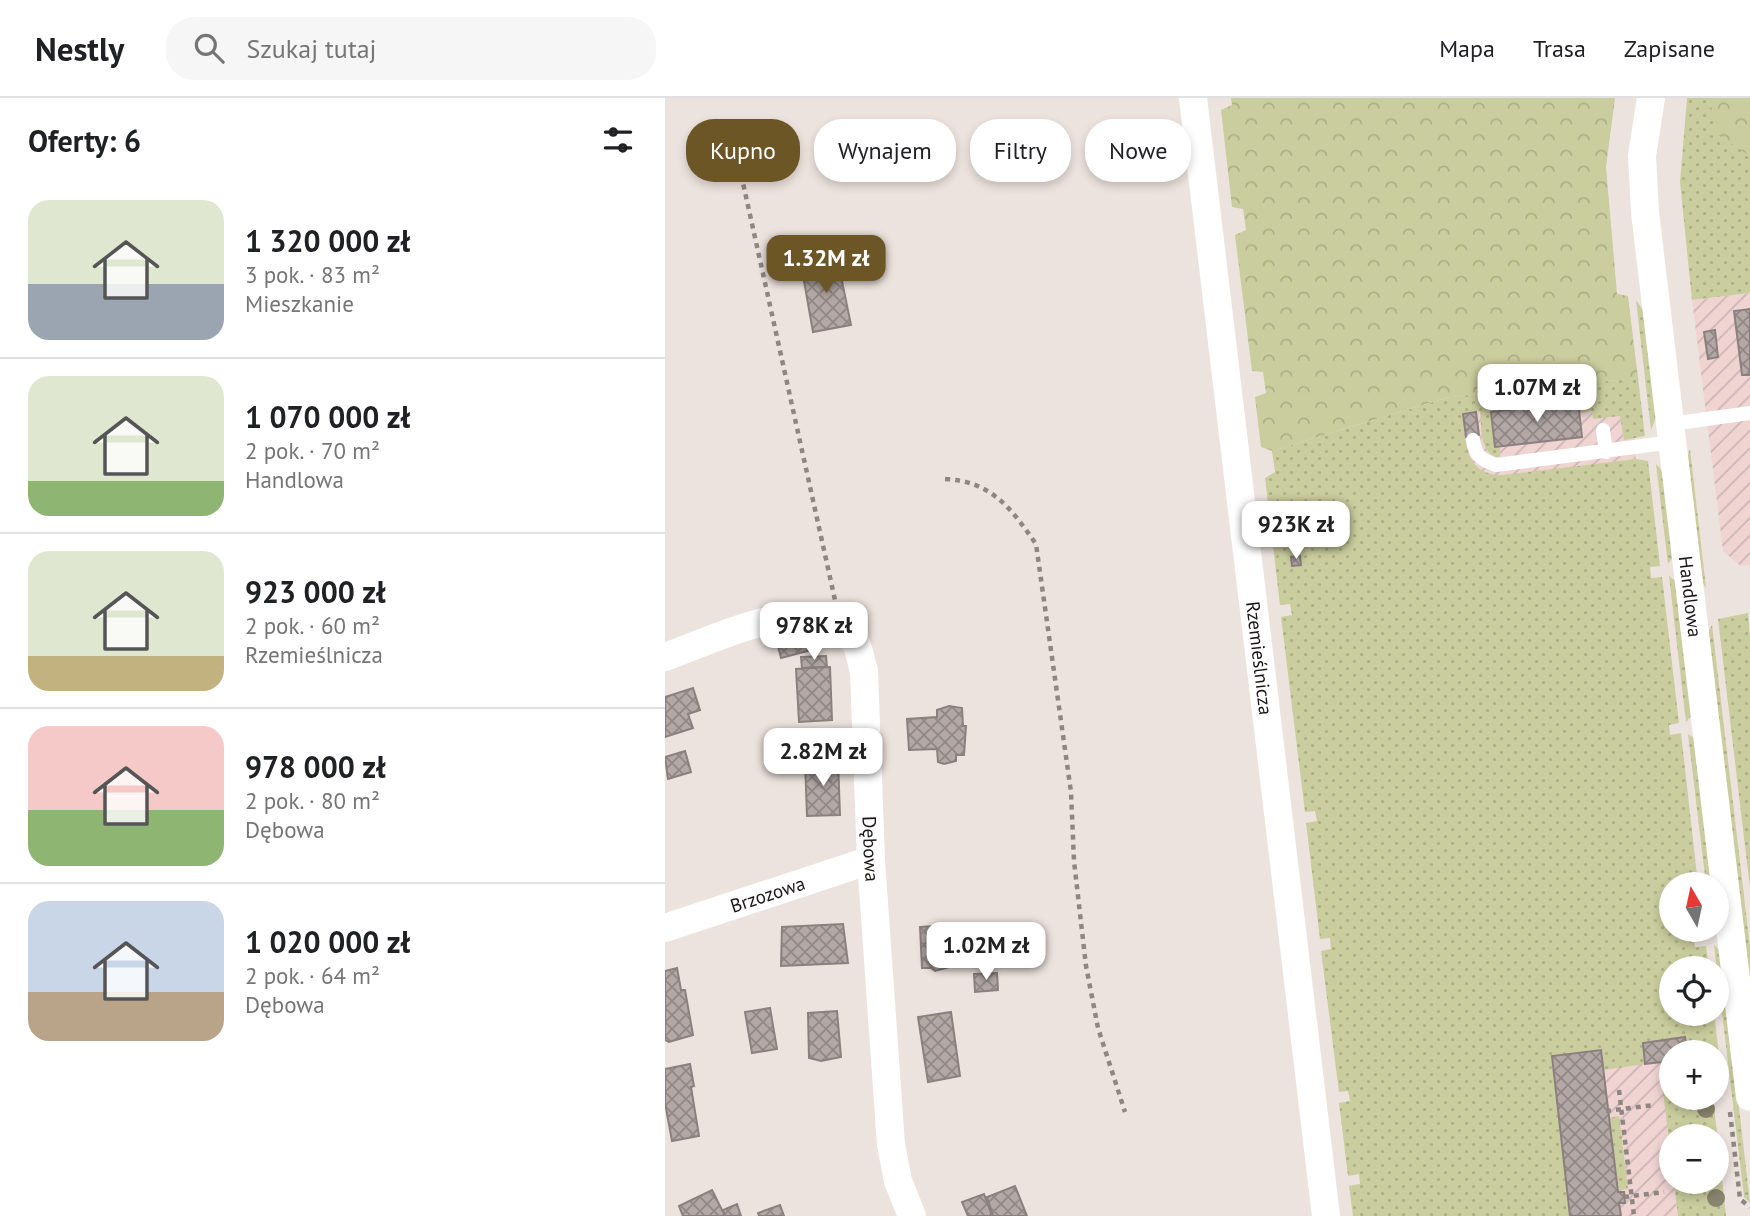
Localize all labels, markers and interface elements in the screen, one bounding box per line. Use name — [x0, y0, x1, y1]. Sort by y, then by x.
search box — [166, 17, 656, 80]
text: Nestly — [35, 27, 124, 70]
icon: search — [190, 29, 228, 67]
text: Szukaj tutaj — [246, 32, 377, 65]
text: Mapa — [1439, 33, 1495, 64]
text: Trasa — [1533, 33, 1586, 64]
text: Zapisane — [1624, 33, 1715, 64]
chip: Kupno — [686, 119, 800, 182]
chip: Wynajem — [814, 119, 956, 182]
chip: Filtry — [970, 119, 1071, 182]
chip: Nowe — [1085, 119, 1191, 182]
text: Oferty: 6 — [28, 121, 141, 160]
icon: filters — [599, 121, 637, 159]
text: 1 320 000 zł — [245, 221, 410, 260]
icon: home — [84, 228, 168, 312]
pin: 1.32M zł — [754, 236, 898, 295]
text: 1.32M zł — [783, 243, 869, 272]
text: 3 pok. · 83 m² — [245, 260, 380, 289]
text: Mieszkanie — [245, 289, 354, 318]
pin: 1.07M zł — [1465, 364, 1609, 424]
text: 1.07M zł — [1494, 372, 1580, 401]
text: 1 070 000 zł — [245, 397, 410, 436]
icon: home — [84, 404, 168, 488]
text: 2 pok. · 70 m² — [245, 436, 380, 465]
text: Handlowa — [245, 465, 344, 494]
pin: 923K zł — [1231, 502, 1361, 561]
text: 923K zł — [1258, 509, 1334, 538]
street label: Handlowa — [1674, 554, 1707, 639]
text: 923 000 zł — [245, 572, 386, 611]
icon: home — [84, 579, 168, 663]
street label: Rzemieślnicza — [1241, 600, 1278, 716]
pin: 978K zł — [749, 602, 879, 662]
text: 978K zł — [776, 610, 852, 639]
text: 2 pok. · 60 m² — [245, 611, 380, 640]
text: Rzemieślnicza — [245, 640, 383, 669]
pin: 2.82M zł — [751, 728, 895, 788]
text: 2.82M zł — [780, 736, 866, 765]
text: 978 000 zł — [245, 747, 386, 786]
icon: home — [84, 754, 168, 838]
text: 2 pok. · 80 m² — [245, 786, 380, 815]
text: Dębowa — [245, 815, 325, 844]
street label: Dębowa — [857, 816, 884, 882]
street label: Brzozowa — [727, 871, 808, 918]
north arrow — [1659, 872, 1729, 942]
map controls — [1659, 872, 1729, 1194]
text: 1 020 000 zł — [245, 922, 410, 961]
pin: 1.02M zł — [914, 922, 1058, 982]
icon: home — [84, 929, 168, 1013]
text: 1.02M zł — [943, 930, 1029, 959]
button: locate — [1659, 956, 1729, 1026]
text: 2 pok. · 64 m² — [245, 961, 380, 990]
text: Dębowa — [245, 990, 325, 1019]
button: + — [1659, 1040, 1729, 1110]
button: − — [1659, 1124, 1729, 1194]

